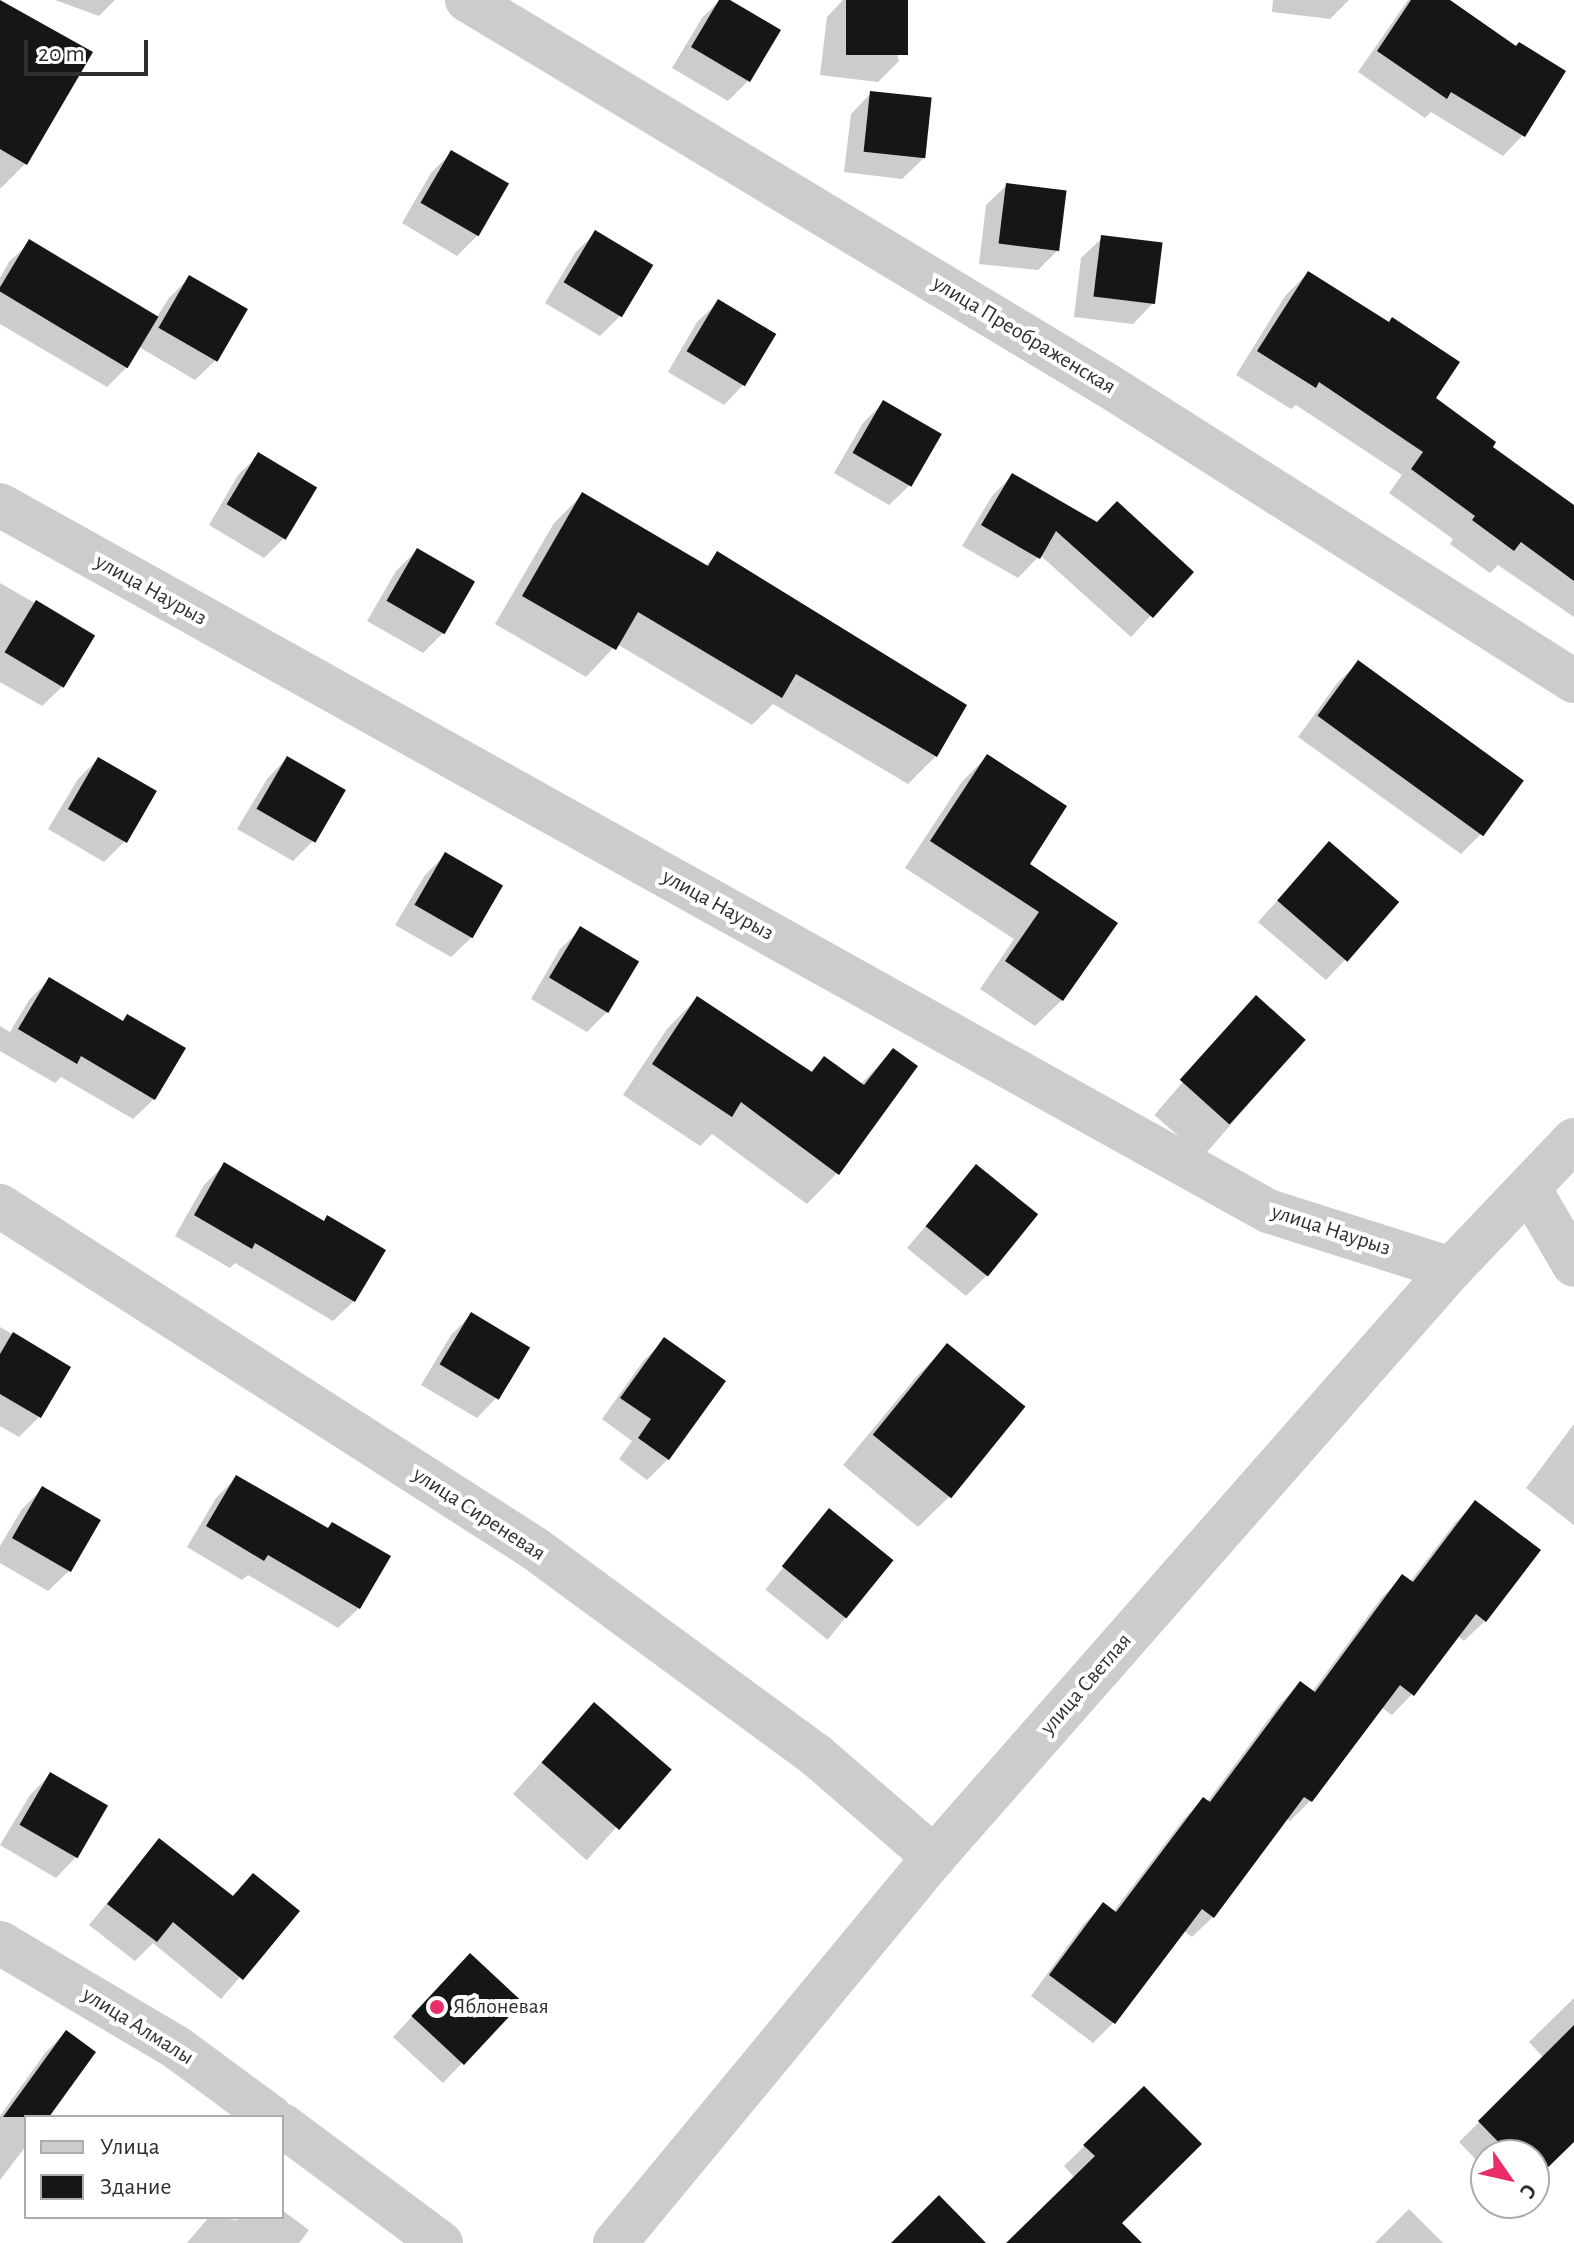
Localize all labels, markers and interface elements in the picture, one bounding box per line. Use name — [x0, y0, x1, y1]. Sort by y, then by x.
scale bar — [28, 24, 152, 74]
text: 20 m — [38, 42, 85, 66]
street label: улица Преображенская — [928, 270, 1120, 400]
street label: улица Наурыз — [91, 548, 211, 632]
street label: улица Наурыз — [658, 863, 778, 947]
street label: улица Наурыз — [1268, 1198, 1394, 1262]
street label: улица Сиреневая — [408, 1461, 550, 1567]
street label: улица Светлая — [1035, 1628, 1137, 1740]
street label: улица Алмалы — [77, 1981, 199, 2071]
place label: Яблоневая — [453, 1994, 549, 2020]
marker: Яблоневая — [428, 1998, 446, 2016]
legend — [24, 2115, 284, 2219]
text: Улица — [100, 2135, 160, 2159]
north arrow — [1470, 2139, 1550, 2219]
text: Здание — [100, 2175, 171, 2199]
text: С — [1516, 2180, 1541, 2202]

